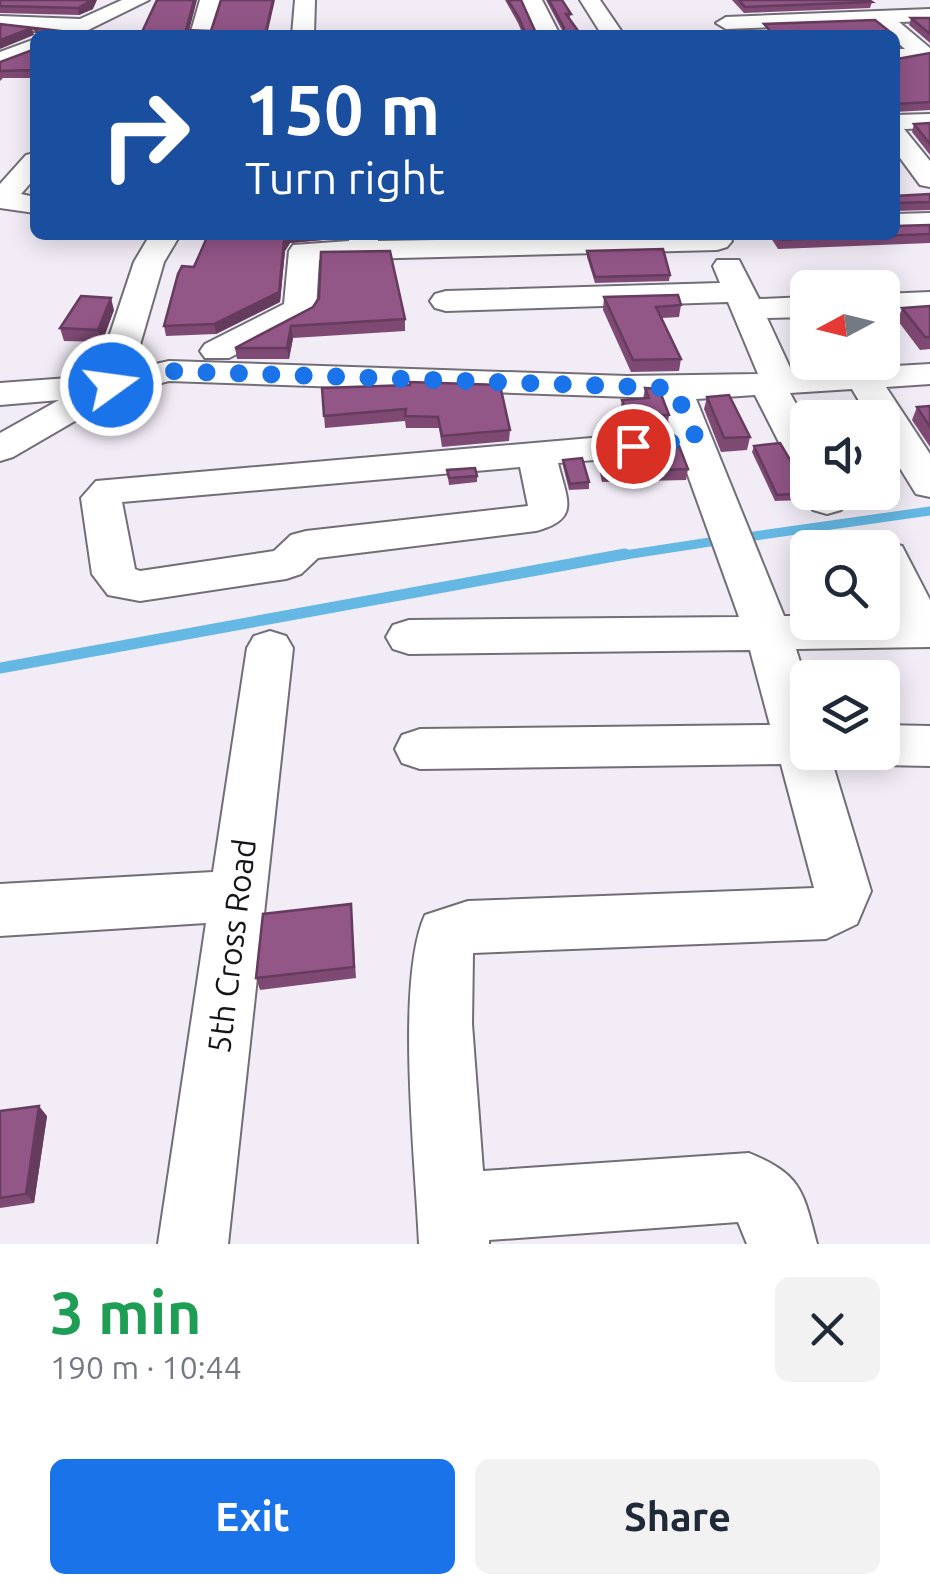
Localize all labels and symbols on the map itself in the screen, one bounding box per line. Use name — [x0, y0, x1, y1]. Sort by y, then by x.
north arrow — [790, 270, 900, 380]
position arrow — [59, 333, 163, 437]
pin — [591, 404, 676, 489]
street label: 5th Cross Road — [200, 837, 262, 1055]

